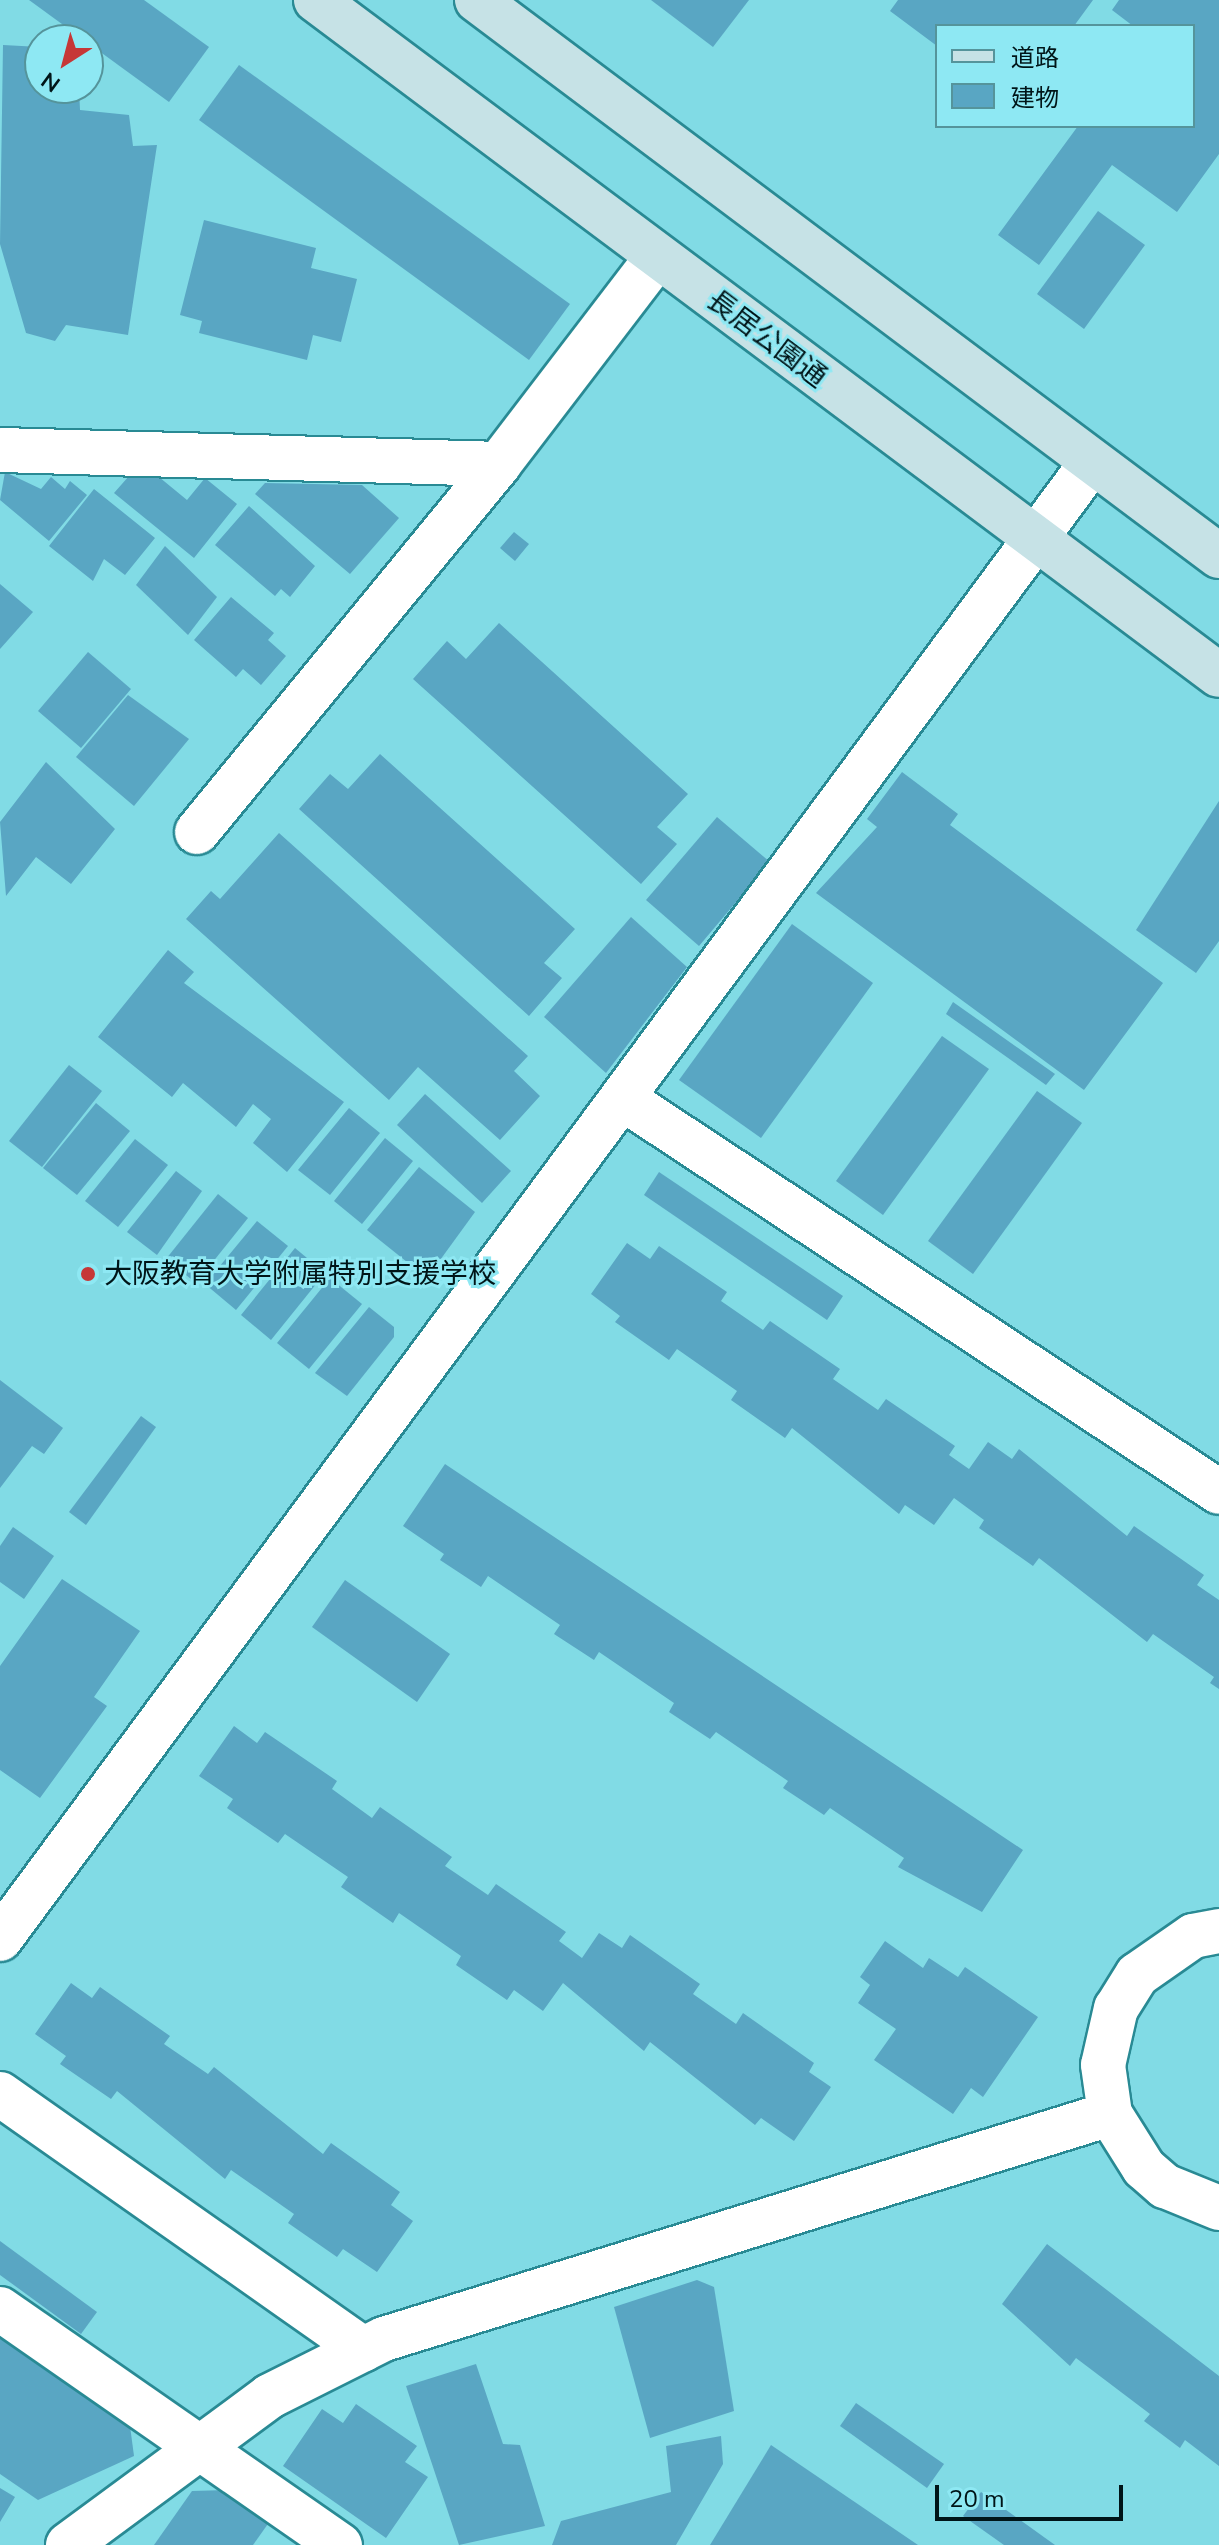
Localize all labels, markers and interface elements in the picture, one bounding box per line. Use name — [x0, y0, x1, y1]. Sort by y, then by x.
north arrow — [24, 24, 104, 104]
legend — [935, 24, 1195, 128]
text: 道路 — [1011, 42, 1059, 74]
text: N — [36, 65, 67, 99]
text: 建物 — [1011, 82, 1059, 114]
street label: 長居公園通 — [701, 283, 833, 395]
place label: 大阪教育大学附属特別支援学校 — [104, 1257, 496, 1291]
marker: 大阪教育大学附属特別支援学校 — [79, 1265, 97, 1283]
scale bar — [939, 2469, 1127, 2519]
text: 20 m — [949, 2483, 1005, 2515]

